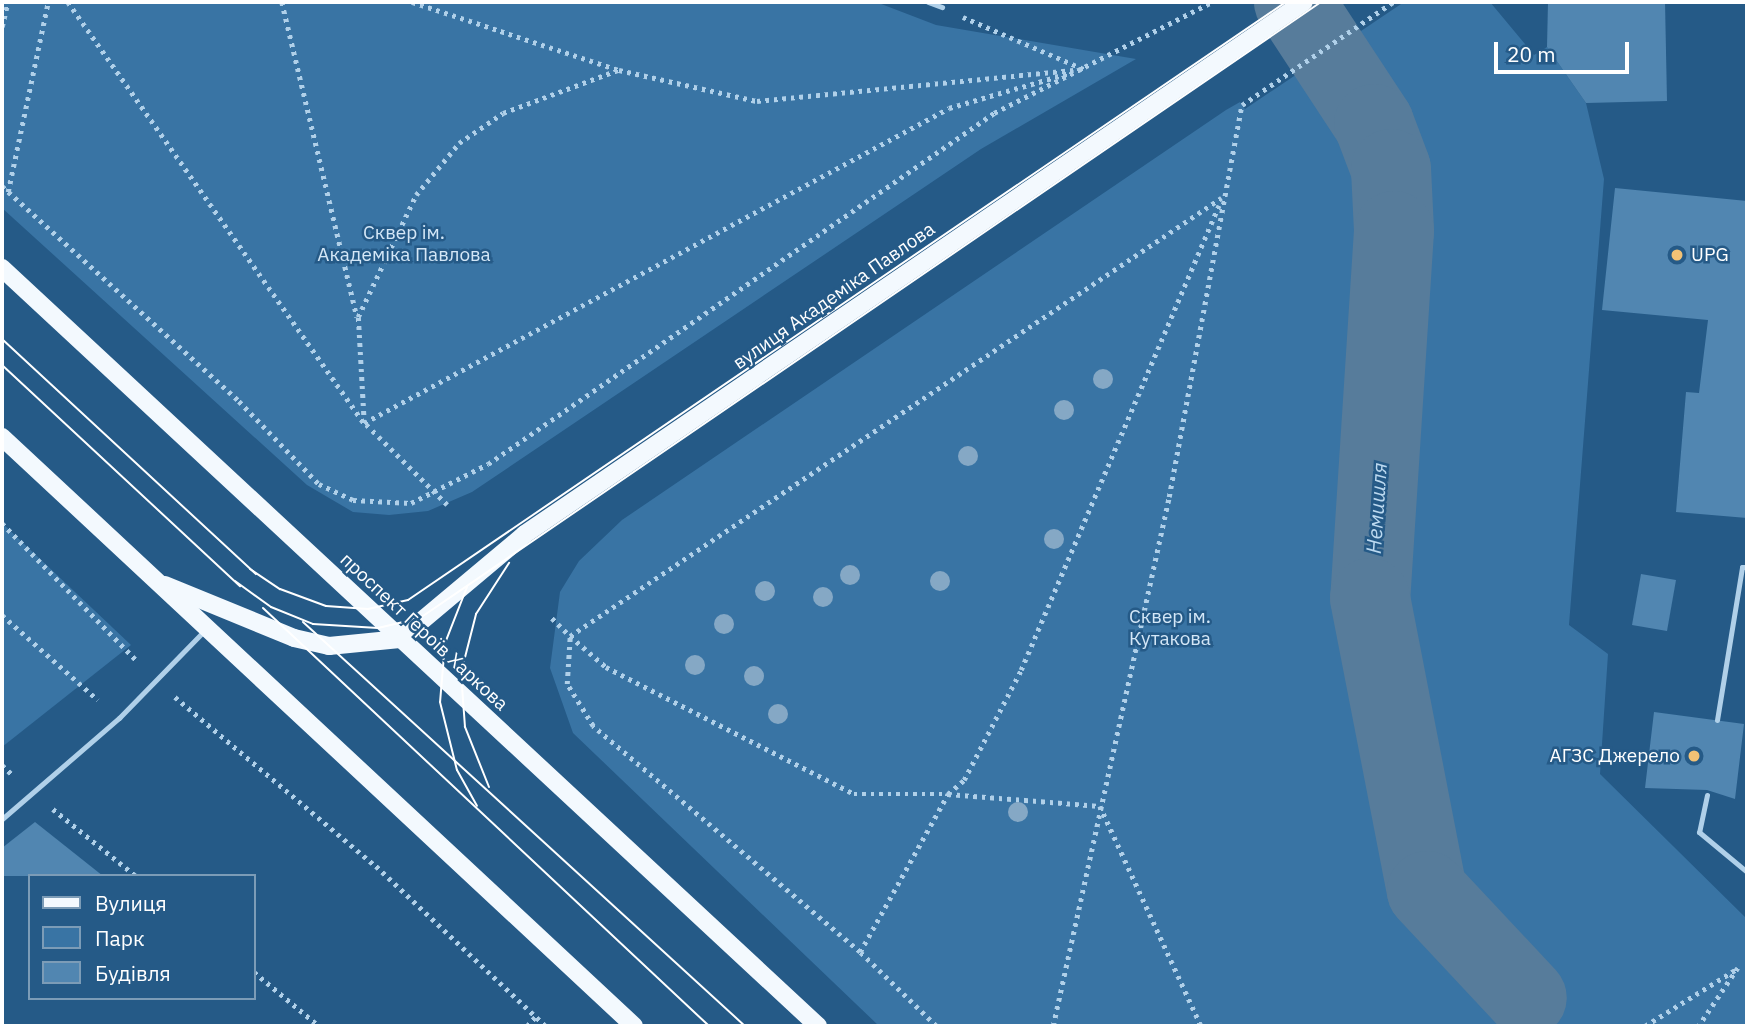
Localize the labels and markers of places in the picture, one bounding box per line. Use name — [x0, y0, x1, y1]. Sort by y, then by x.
place label: UPG — [1691, 244, 1729, 266]
marker: UPG — [1669, 247, 1685, 263]
place label: АГЗС Джерело — [1550, 745, 1680, 767]
marker: АГЗС Джерело — [1686, 748, 1702, 764]

